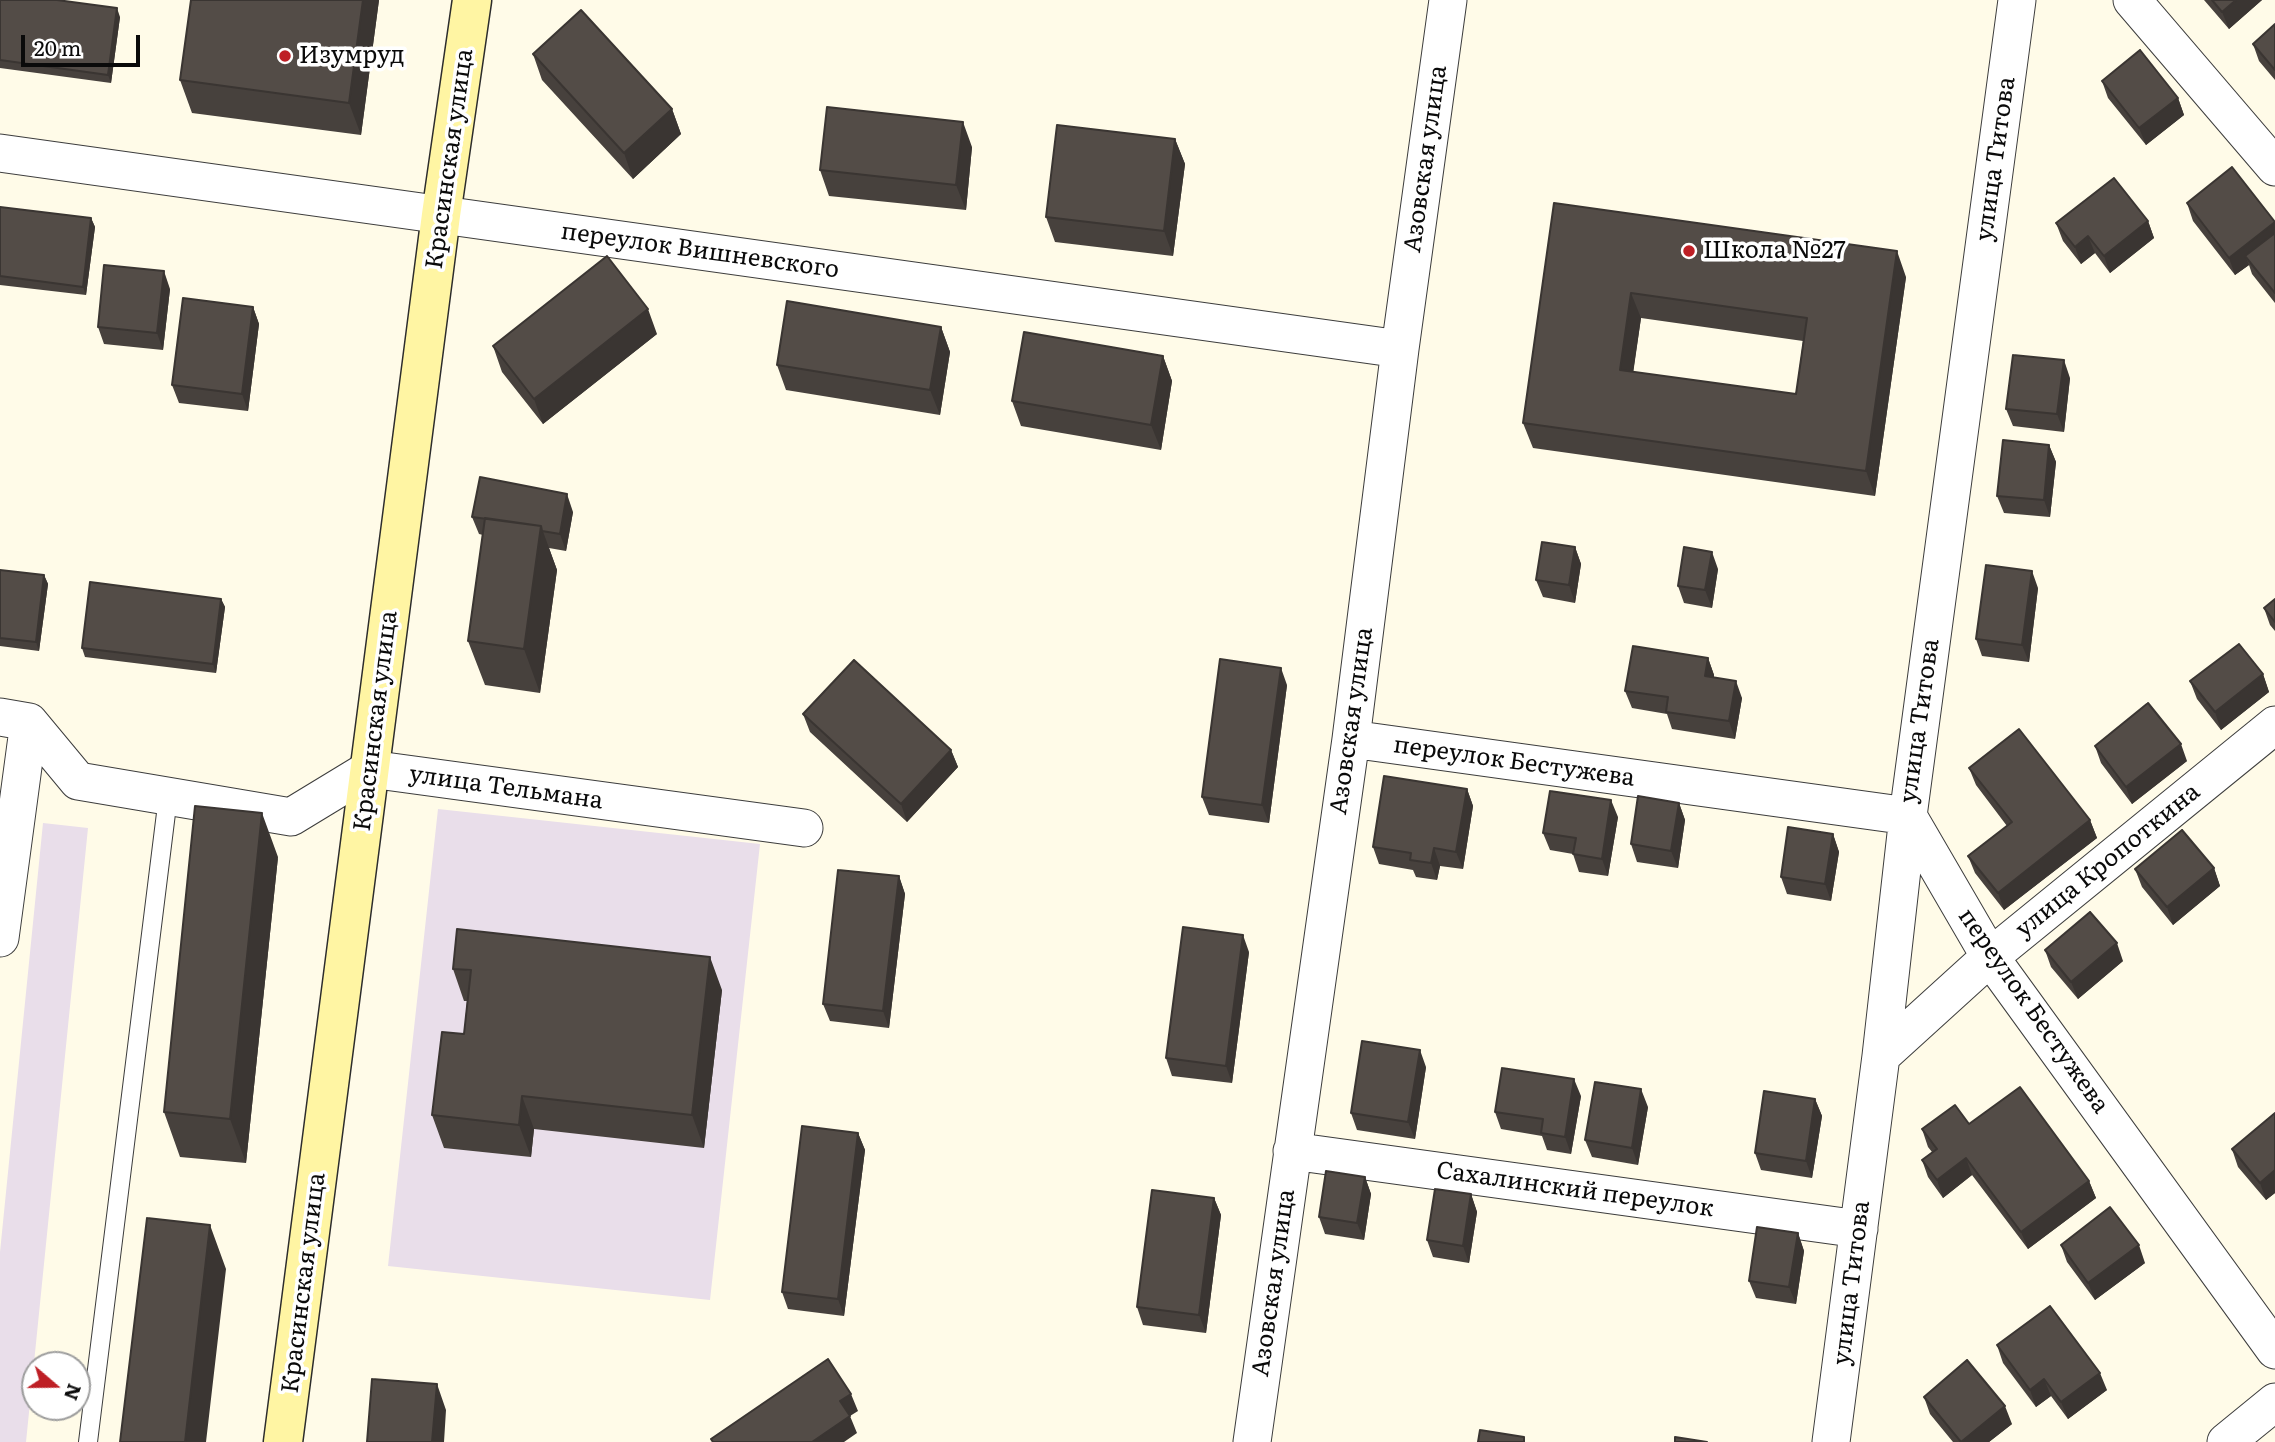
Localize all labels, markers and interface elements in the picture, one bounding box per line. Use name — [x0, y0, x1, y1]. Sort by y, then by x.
scale bar — [24, 21, 144, 65]
text: 20 m — [34, 31, 81, 62]
place label: Изумруд — [299, 42, 405, 70]
street label: Красинская улица — [420, 47, 480, 271]
marker: Изумруд — [277, 48, 293, 64]
street label: Азовская улица — [1399, 63, 1453, 255]
street label: улица Титова — [1970, 75, 2022, 243]
street label: переулок Вишневского — [559, 217, 841, 285]
place label: Школа №27 — [1703, 237, 1846, 265]
marker: Школа №27 — [1681, 243, 1697, 259]
street label: Красинская улица — [348, 609, 404, 833]
street label: Азовская улица — [1325, 625, 1379, 817]
street label: улица Титова — [1894, 637, 1946, 805]
street label: переулок Бестужева — [1391, 731, 1637, 793]
street label: улица Тельмана — [407, 760, 605, 816]
street label: улица Кропоткина — [2010, 778, 2206, 944]
street label: переулок Бестужева — [1951, 903, 2115, 1119]
street label: Сахалинский переулок — [1434, 1156, 1716, 1224]
street label: Красинская улица — [276, 1171, 332, 1395]
street label: Азовская улица — [1247, 1187, 1301, 1379]
street label: улица Титова — [1828, 1199, 1876, 1367]
north arrow — [21, 1351, 91, 1421]
text: N — [58, 1380, 90, 1405]

